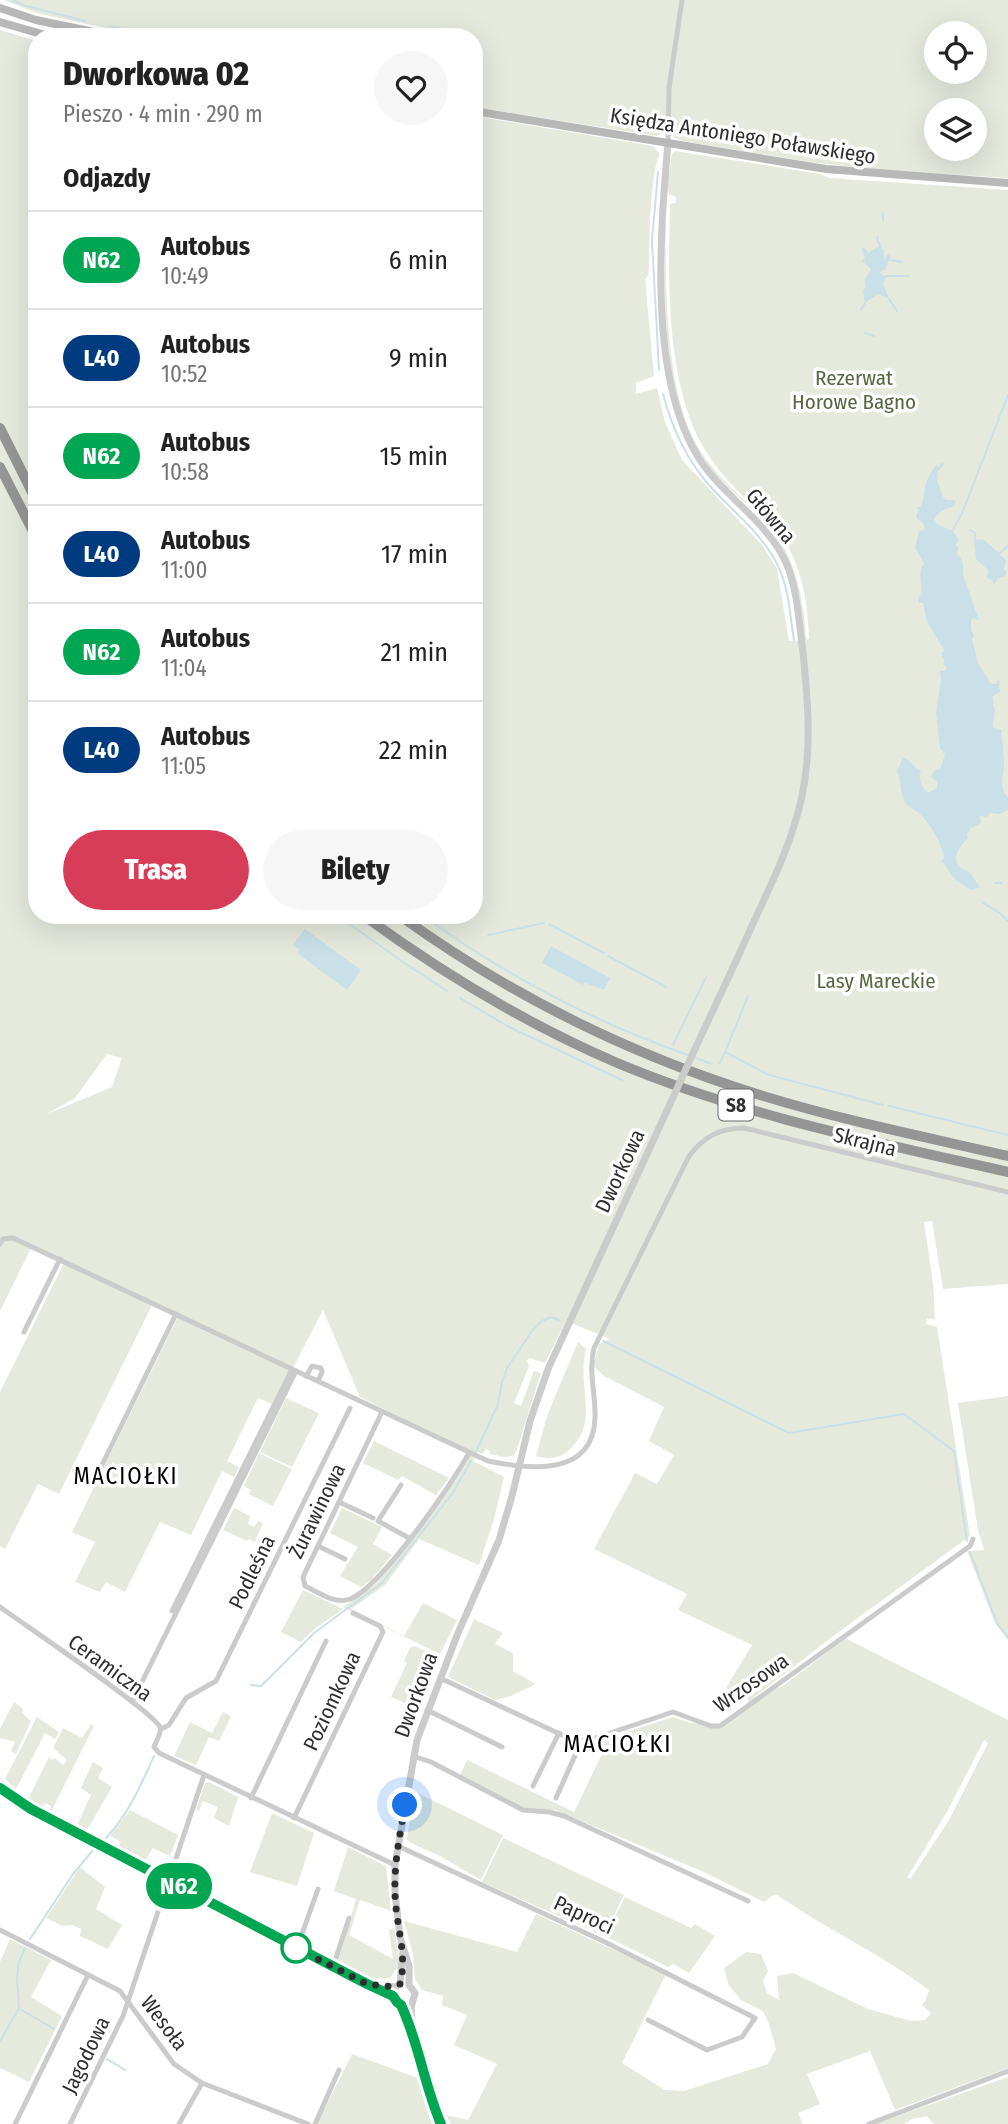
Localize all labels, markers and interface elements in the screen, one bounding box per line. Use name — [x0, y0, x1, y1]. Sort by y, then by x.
map controls — [924, 21, 987, 161]
button: locate — [924, 21, 987, 84]
button: heart — [374, 51, 448, 125]
text: Dworkowa 02 — [63, 54, 249, 94]
button: layers — [924, 98, 987, 161]
text: Pieszo · 4 min · 290 m — [63, 100, 263, 128]
street label: Księdza Antoniego Poławskiego — [608, 102, 878, 170]
text: Odjazdy — [63, 163, 150, 194]
text: Autobus — [161, 231, 250, 262]
text: 6 min — [389, 245, 448, 276]
text: N62 — [83, 246, 120, 274]
text: 10:49 — [161, 262, 209, 290]
text: Autobus — [161, 329, 250, 360]
text: 9 min — [389, 343, 448, 374]
text: L40 — [83, 344, 120, 372]
text: 10:52 — [161, 360, 207, 388]
park label: Rezerwat Horowe Bagno — [792, 365, 916, 415]
text: Autobus — [161, 427, 250, 458]
text: 15 min — [380, 441, 448, 472]
text: N62 — [83, 442, 120, 470]
text: 10:58 — [161, 458, 209, 486]
street label: Główna — [740, 483, 802, 549]
text: Autobus — [161, 525, 250, 556]
text: 17 min — [381, 539, 448, 570]
text: L40 — [83, 540, 120, 568]
text: 11:00 — [161, 556, 207, 584]
text: Autobus — [161, 623, 250, 654]
text: 21 min — [381, 637, 448, 668]
text: N62 — [83, 638, 120, 666]
text: 11:04 — [161, 654, 207, 682]
text: Autobus — [161, 721, 250, 752]
text: 22 min — [379, 735, 448, 766]
text: L40 — [83, 736, 120, 764]
text: 11:05 — [161, 752, 206, 780]
button: Trasa — [63, 830, 249, 910]
button: Bilety — [263, 830, 448, 910]
park label: Lasy Mareckie — [816, 968, 936, 994]
road number: S8 — [718, 1090, 754, 1120]
street label: Skrajna — [831, 1122, 899, 1162]
street label: Dworkowa — [589, 1125, 651, 1217]
street label: Żurawinowa — [283, 1459, 351, 1563]
district label: MACIOŁKI — [73, 1462, 179, 1490]
street label: Podleśna — [223, 1531, 281, 1613]
street label: Ceramiczna — [63, 1629, 157, 1707]
street label: Poziomkowa — [298, 1647, 366, 1755]
street label: Wrzosowa — [708, 1648, 794, 1718]
street label: Dworkowa — [389, 1649, 443, 1741]
district label: MACIOŁKI — [563, 1730, 673, 1758]
your location — [387, 1787, 422, 1822]
line badge: N62 — [139, 1863, 219, 1909]
text: N62 — [160, 1872, 198, 1900]
street label: Paproci — [550, 1890, 618, 1940]
unlabelled marker — [281, 1933, 311, 1963]
street label: Wesoła — [135, 1990, 193, 2056]
street label: Jagodowa — [56, 2012, 116, 2098]

